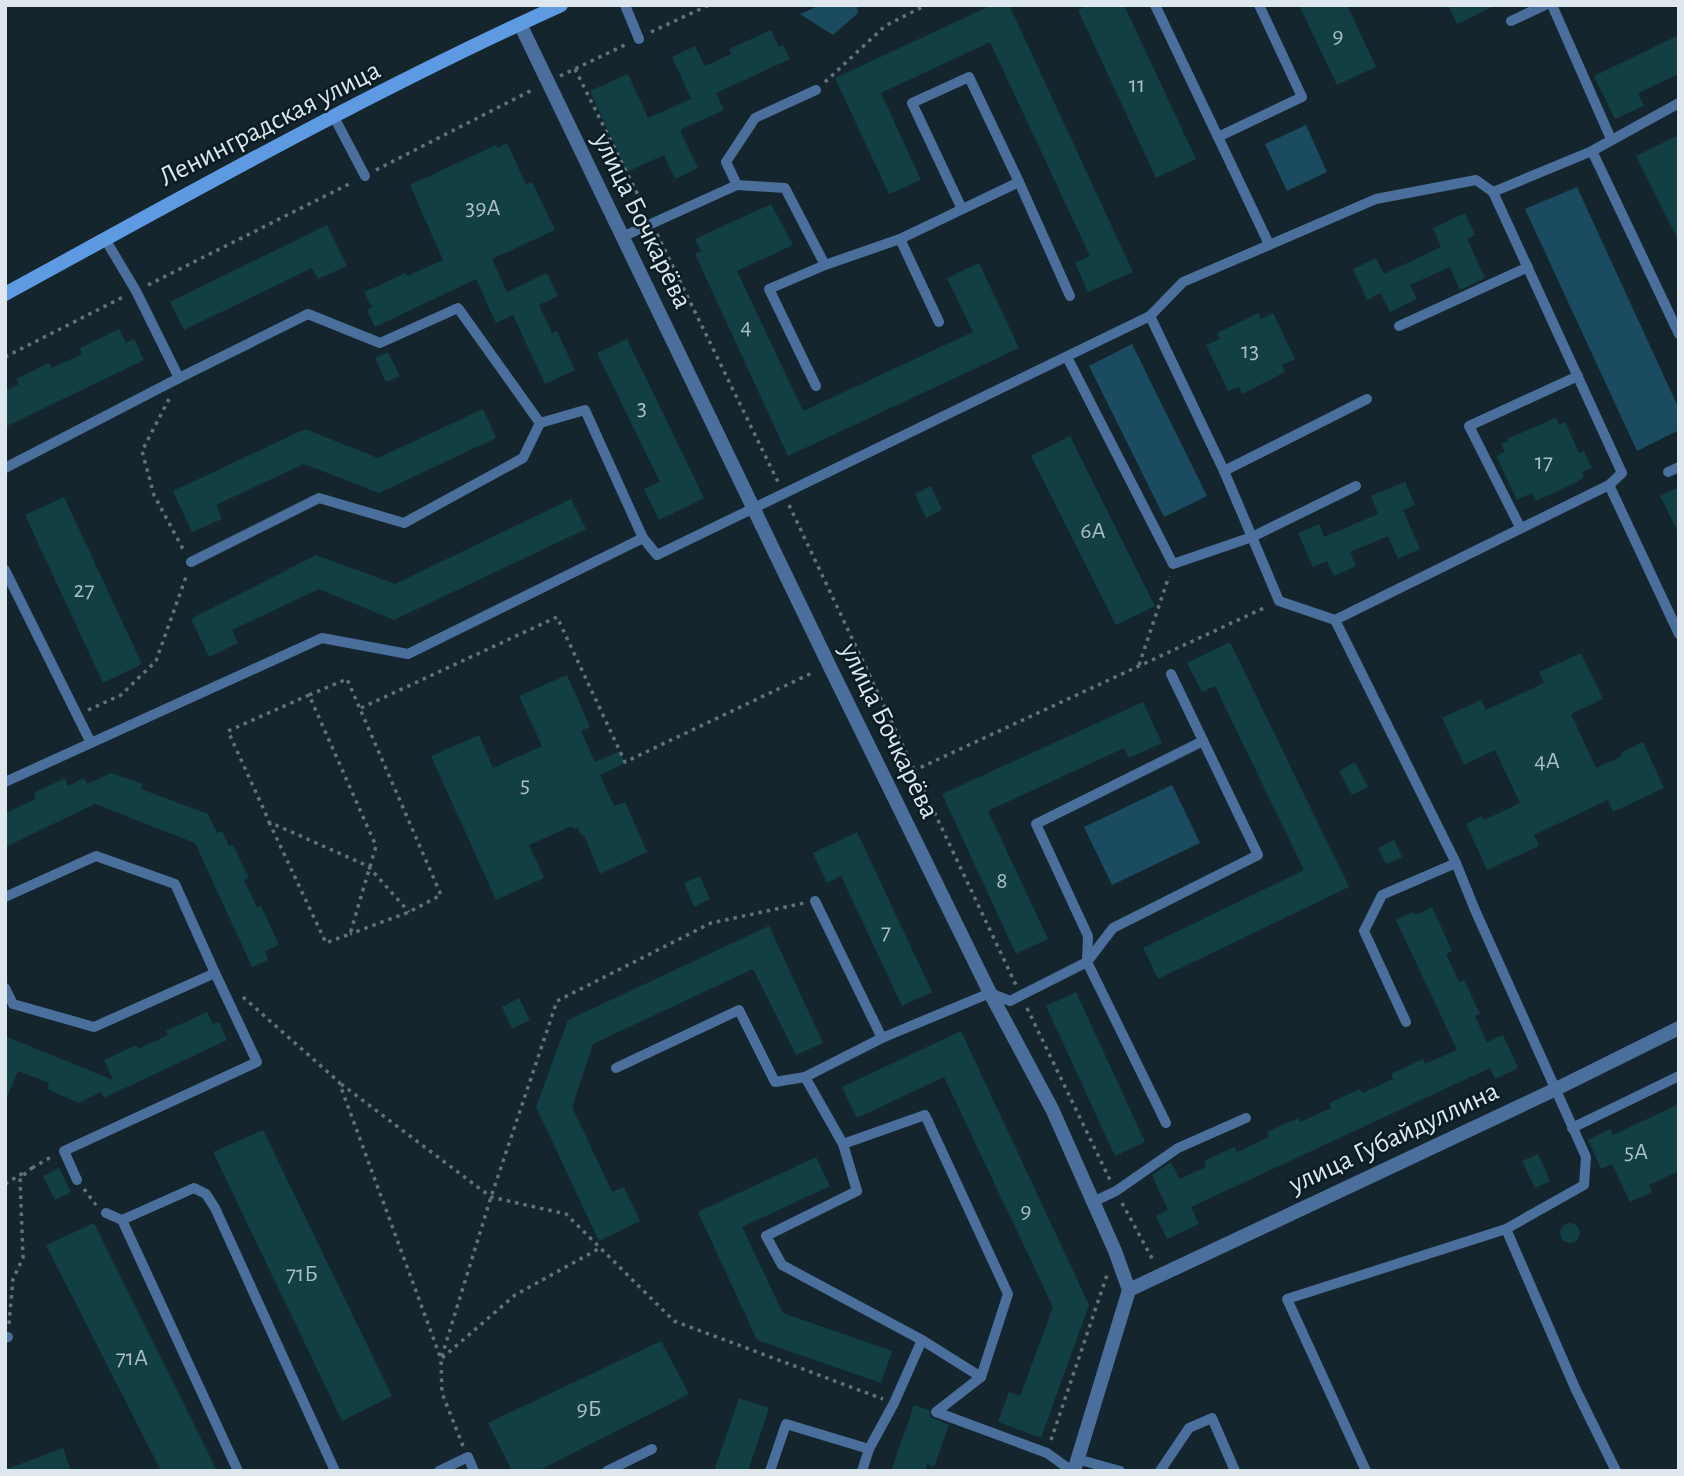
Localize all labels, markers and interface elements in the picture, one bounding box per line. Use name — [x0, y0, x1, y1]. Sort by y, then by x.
house number: 9 — [1332, 24, 1344, 48]
street label: Ленинградская улица — [155, 56, 385, 192]
house number: 11 — [1129, 73, 1145, 97]
street label: улица Бочкарёва — [587, 128, 697, 313]
house number: 39А — [465, 196, 501, 220]
house number: 4 — [740, 315, 752, 339]
house number: 13 — [1241, 339, 1259, 363]
house number: 3 — [637, 396, 647, 420]
house number: 17 — [1535, 450, 1553, 474]
house number: 6А — [1080, 519, 1106, 543]
house number: 27 — [74, 578, 94, 602]
street label: улица Бочкарёва — [834, 638, 944, 823]
house number: 4А — [1534, 749, 1560, 773]
house number: 5 — [520, 773, 530, 797]
house number: 8 — [996, 869, 1008, 893]
house number: 7 — [881, 920, 891, 944]
street label: улица Губайдуллина — [1284, 1077, 1503, 1199]
house number: 5А — [1624, 1140, 1648, 1164]
house number: 9 — [1020, 1199, 1032, 1223]
house number: 71Б — [286, 1262, 318, 1286]
house number: 71А — [116, 1346, 148, 1370]
house number: 9Б — [576, 1397, 602, 1421]

